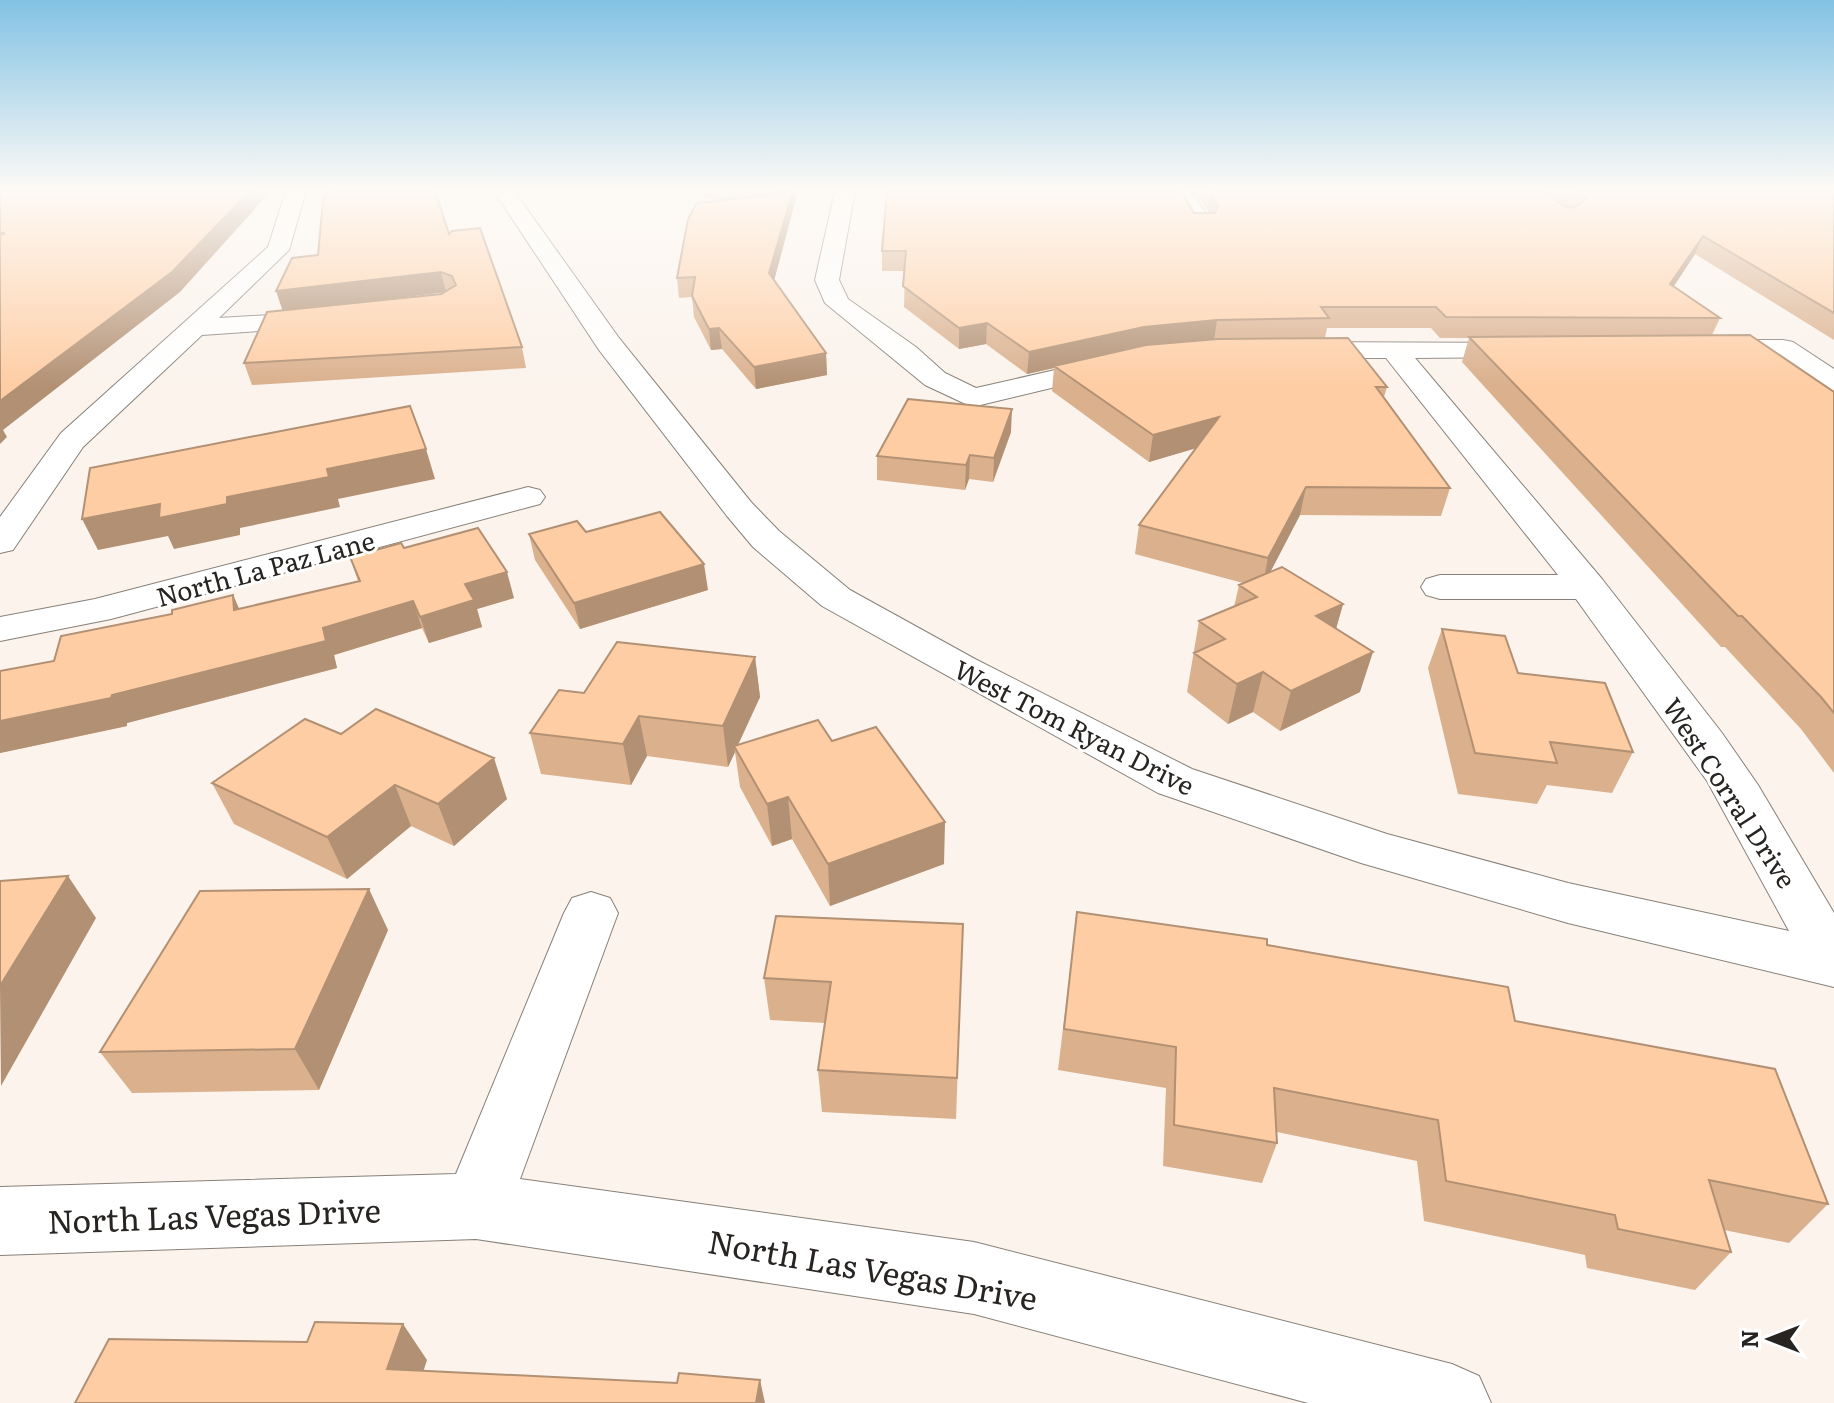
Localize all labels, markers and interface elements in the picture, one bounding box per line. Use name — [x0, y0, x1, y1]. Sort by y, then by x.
street label: North La Paz Lane — [151, 519, 379, 615]
street label: West Tom Ryan Drive — [948, 648, 1202, 804]
street label: West Corral Drive — [1655, 689, 1807, 895]
street label: North Las Vegas Drive — [46, 1184, 382, 1244]
street label: North Las Vegas Drive — [704, 1215, 1042, 1321]
north arrow — [1730, 1299, 1810, 1379]
text: N — [1732, 1330, 1765, 1348]

